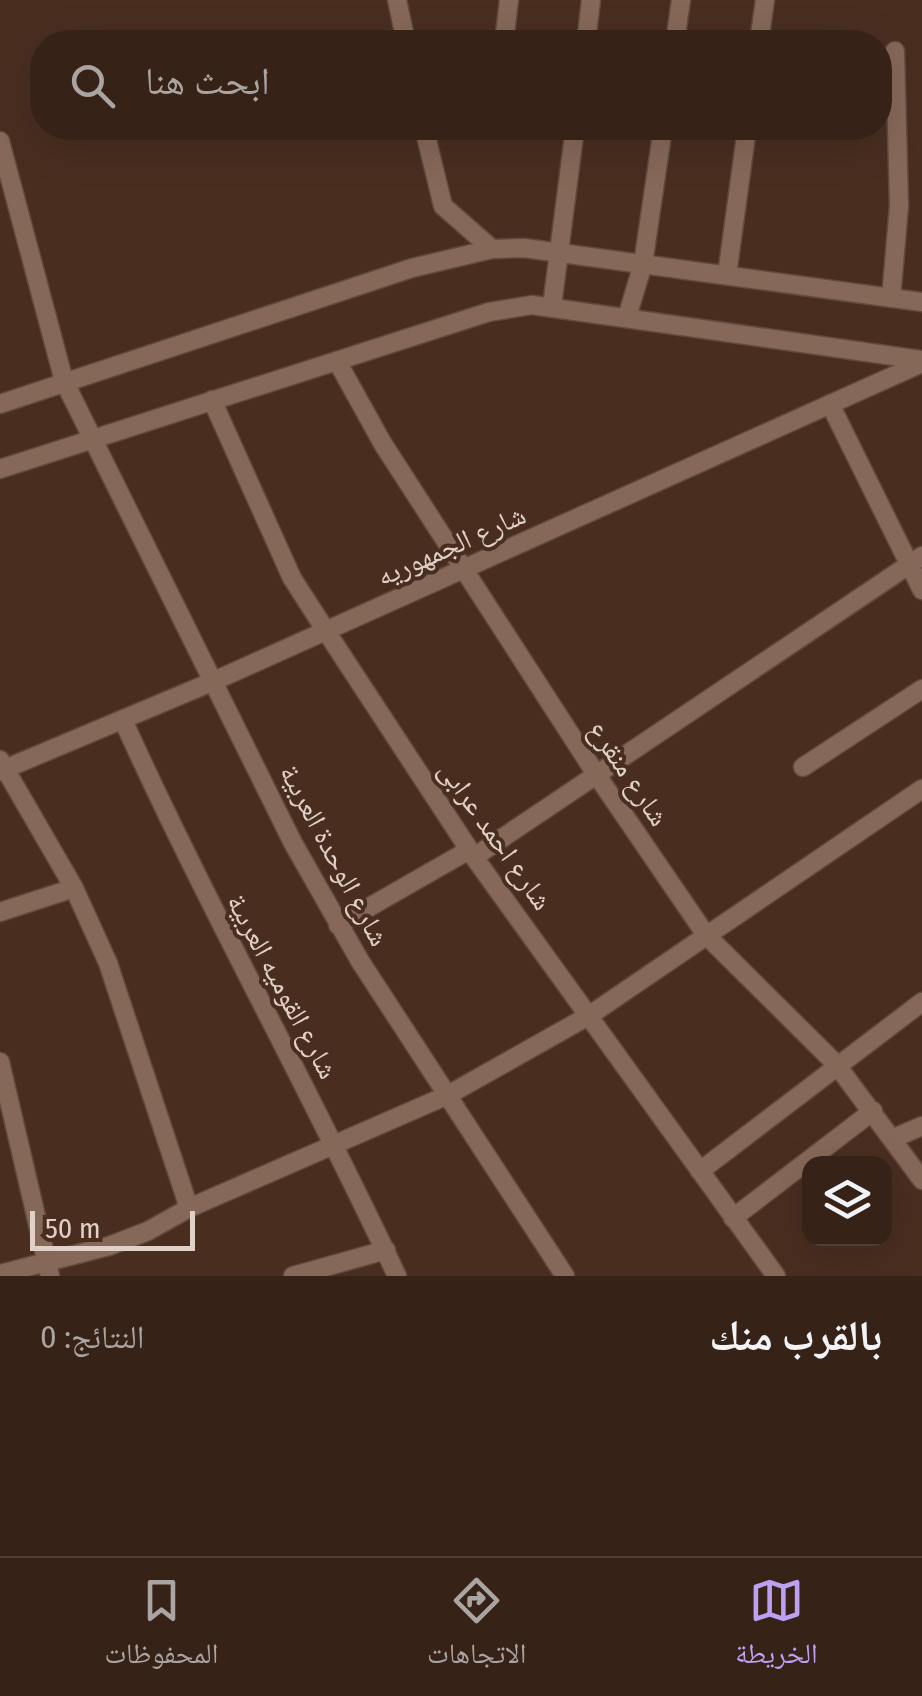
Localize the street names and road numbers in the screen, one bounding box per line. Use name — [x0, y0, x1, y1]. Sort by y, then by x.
street label: شارع الجمهوريه — [372, 498, 531, 594]
street label: شارع منقرع — [581, 714, 676, 833]
street label: شارع احمد عرابى — [431, 754, 559, 917]
street label: شارع الوحدة العربية — [272, 759, 396, 952]
street label: شارع القوميه العربية — [219, 888, 345, 1085]

